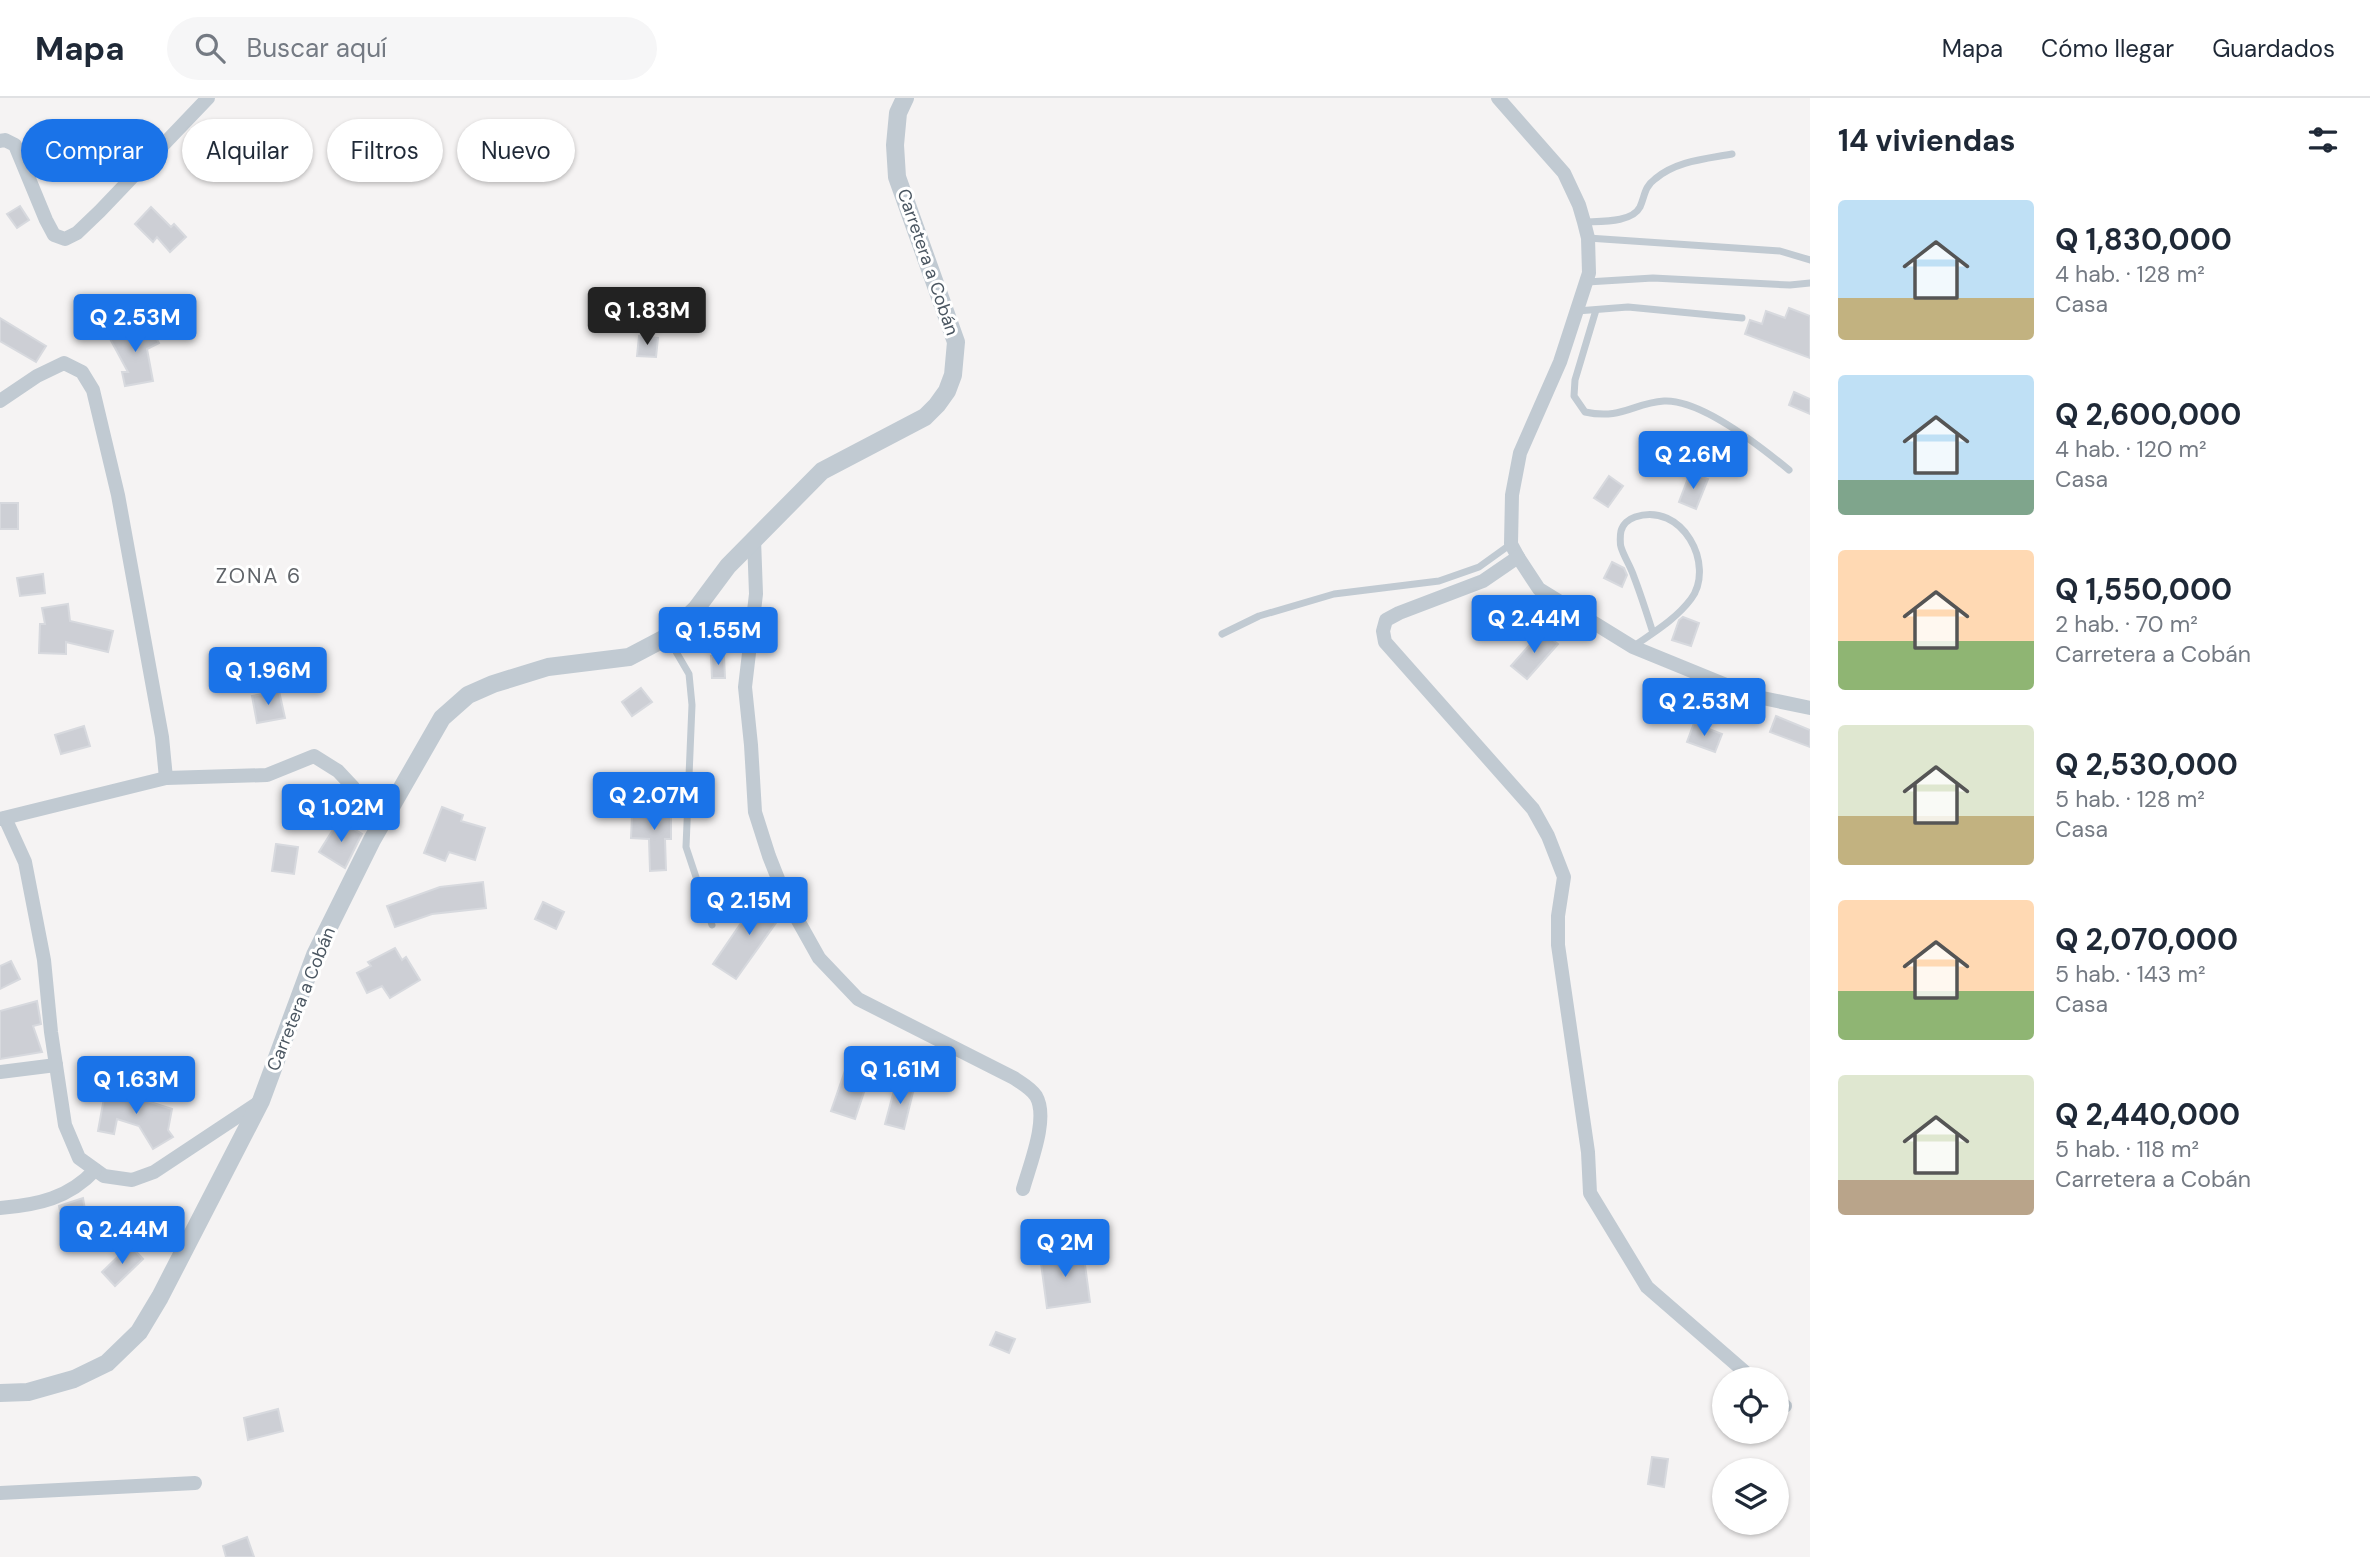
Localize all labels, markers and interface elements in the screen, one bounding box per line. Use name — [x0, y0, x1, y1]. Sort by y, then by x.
search box — [167, 17, 657, 80]
text: Mapa — [35, 27, 125, 70]
icon: search — [191, 29, 229, 67]
text: Buscar aquí — [247, 31, 387, 65]
text: Mapa — [1942, 33, 2003, 64]
text: Cómo llegar — [2041, 33, 2174, 64]
text: Guardados — [2212, 33, 2335, 64]
chip: Comprar — [21, 119, 168, 182]
chip: Alquilar — [182, 119, 313, 182]
chip: Filtros — [327, 119, 443, 182]
chip: Nuevo — [457, 119, 575, 182]
text: 14 viviendas — [1838, 121, 2016, 160]
icon: filters — [2304, 121, 2342, 159]
street label: Carretera a Cobán — [892, 186, 964, 338]
text: Q 1,830,000 — [2055, 220, 2232, 259]
icon: home — [1894, 228, 1978, 312]
text: 4 hab. · 128 m² — [2055, 259, 2205, 289]
pin: Q 1.83M — [582, 288, 712, 347]
text: Casa — [2055, 289, 2108, 319]
pin: Q 2.53M — [70, 294, 200, 354]
text: Q 1.83M — [604, 295, 690, 325]
text: Q 2.53M — [89, 302, 181, 332]
text: Q 2,600,000 — [2055, 395, 2241, 434]
icon: home — [1894, 403, 1978, 487]
pin: Q 2.6M — [1636, 432, 1750, 491]
text: 4 hab. · 120 m² — [2055, 434, 2207, 464]
text: Q 2.6M — [1655, 439, 1731, 469]
text: Casa — [2055, 464, 2108, 494]
district label: ZONA 6 — [216, 562, 302, 590]
text: Q 1,550,000 — [2055, 570, 2232, 609]
icon: home — [1894, 578, 1978, 662]
pin: Q 2.44M — [1469, 596, 1599, 655]
text: Q 2.44M — [1488, 603, 1580, 633]
pin: Q 1.55M — [653, 608, 783, 667]
text: 2 hab. · 70 m² — [2055, 609, 2198, 639]
text: Q 1.55M — [675, 615, 761, 645]
text: Carretera a Cobán — [2055, 639, 2251, 669]
pin: Q 1.96M — [203, 648, 333, 707]
text: Q 1.96M — [225, 655, 311, 685]
pin: Q 2.53M — [1639, 678, 1769, 738]
text: Q 2.53M — [1658, 686, 1750, 716]
text: Q 2,530,000 — [2055, 745, 2238, 784]
icon: home — [1894, 753, 1978, 837]
pin: Q 2.07M — [589, 772, 719, 832]
text: Q 2.07M — [609, 780, 699, 810]
pin: Q 1.02M — [276, 784, 406, 844]
text: 5 hab. · 128 m² — [2055, 784, 2205, 814]
text: Q 1.02M — [298, 792, 384, 822]
text: Casa — [2055, 814, 2108, 844]
pin: Q 2.15M — [684, 878, 814, 937]
text: Q 2.15M — [707, 885, 791, 915]
text: Q 2,070,000 — [2055, 920, 2238, 959]
street label: Carretera a Cobán — [261, 923, 341, 1075]
icon: home — [1894, 928, 1978, 1012]
text: 5 hab. · 143 m² — [2055, 959, 2206, 989]
text: Casa — [2055, 989, 2108, 1019]
pin: Q 1.61M — [835, 1046, 965, 1106]
text: Q 1.61M — [860, 1054, 940, 1084]
pin: Q 1.63M — [71, 1056, 201, 1116]
text: Q 1.63M — [93, 1064, 179, 1094]
text: Q 2,440,000 — [2055, 1095, 2240, 1134]
icon: home — [1894, 1103, 1978, 1187]
text: 5 hab. · 118 m² — [2055, 1134, 2199, 1164]
text: Carretera a Cobán — [2055, 1164, 2251, 1194]
pin: Q 2.44M — [57, 1206, 187, 1266]
text: Q 2.44M — [76, 1214, 168, 1244]
pin: Q 2M — [1024, 1220, 1106, 1279]
text: Q 2M — [1036, 1227, 1094, 1257]
map controls — [1712, 1367, 1789, 1535]
button: locate — [1712, 1367, 1789, 1444]
button: layers — [1712, 1458, 1789, 1535]

